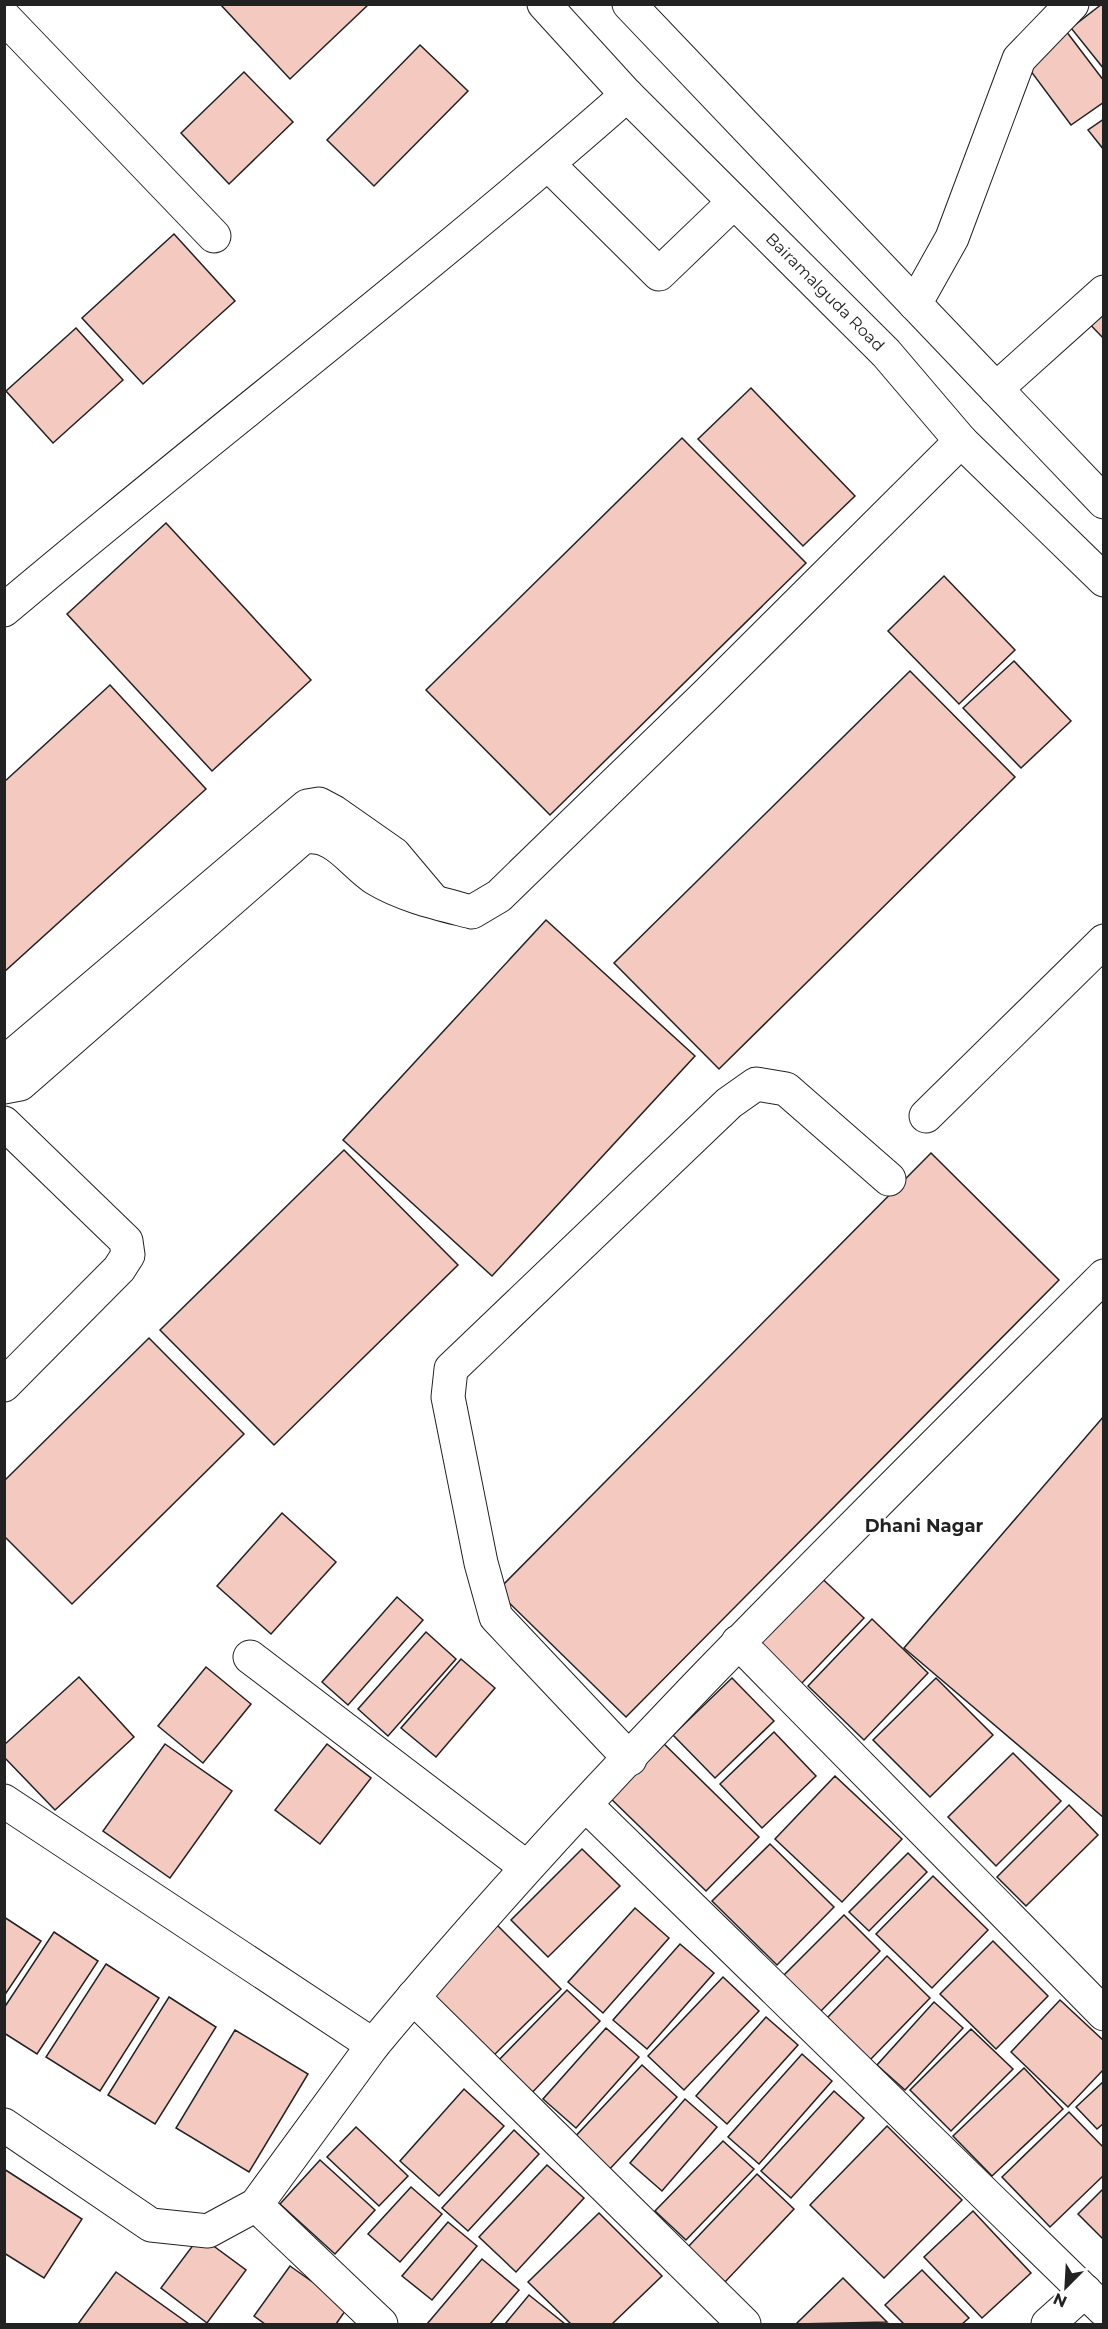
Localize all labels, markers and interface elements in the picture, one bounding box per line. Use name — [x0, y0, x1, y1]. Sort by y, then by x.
street label: Bairamalguda Road — [762, 229, 888, 355]
district label: Dhani Nagar — [865, 1515, 984, 1537]
north arrow — [1036, 2257, 1096, 2317]
text: N — [1050, 2289, 1070, 2312]

